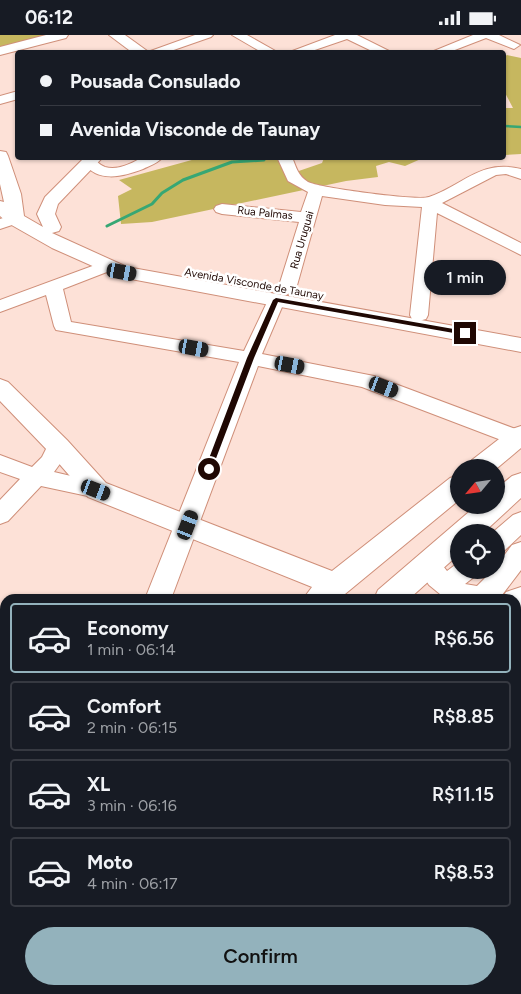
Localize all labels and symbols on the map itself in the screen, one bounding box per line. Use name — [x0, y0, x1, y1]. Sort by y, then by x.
street label: Rua Palmas — [237, 204, 293, 222]
street label: Rua Uruguai — [288, 209, 316, 271]
callout: 1 min — [424, 261, 506, 295]
car — [105, 262, 138, 282]
street label: Avenida Visconde de Taunay — [183, 265, 325, 303]
route end — [454, 322, 476, 344]
car — [177, 338, 210, 358]
car — [273, 355, 306, 375]
car — [367, 375, 400, 399]
route start — [198, 458, 220, 480]
north arrow — [450, 459, 505, 514]
car — [79, 478, 112, 502]
car — [175, 508, 200, 542]

